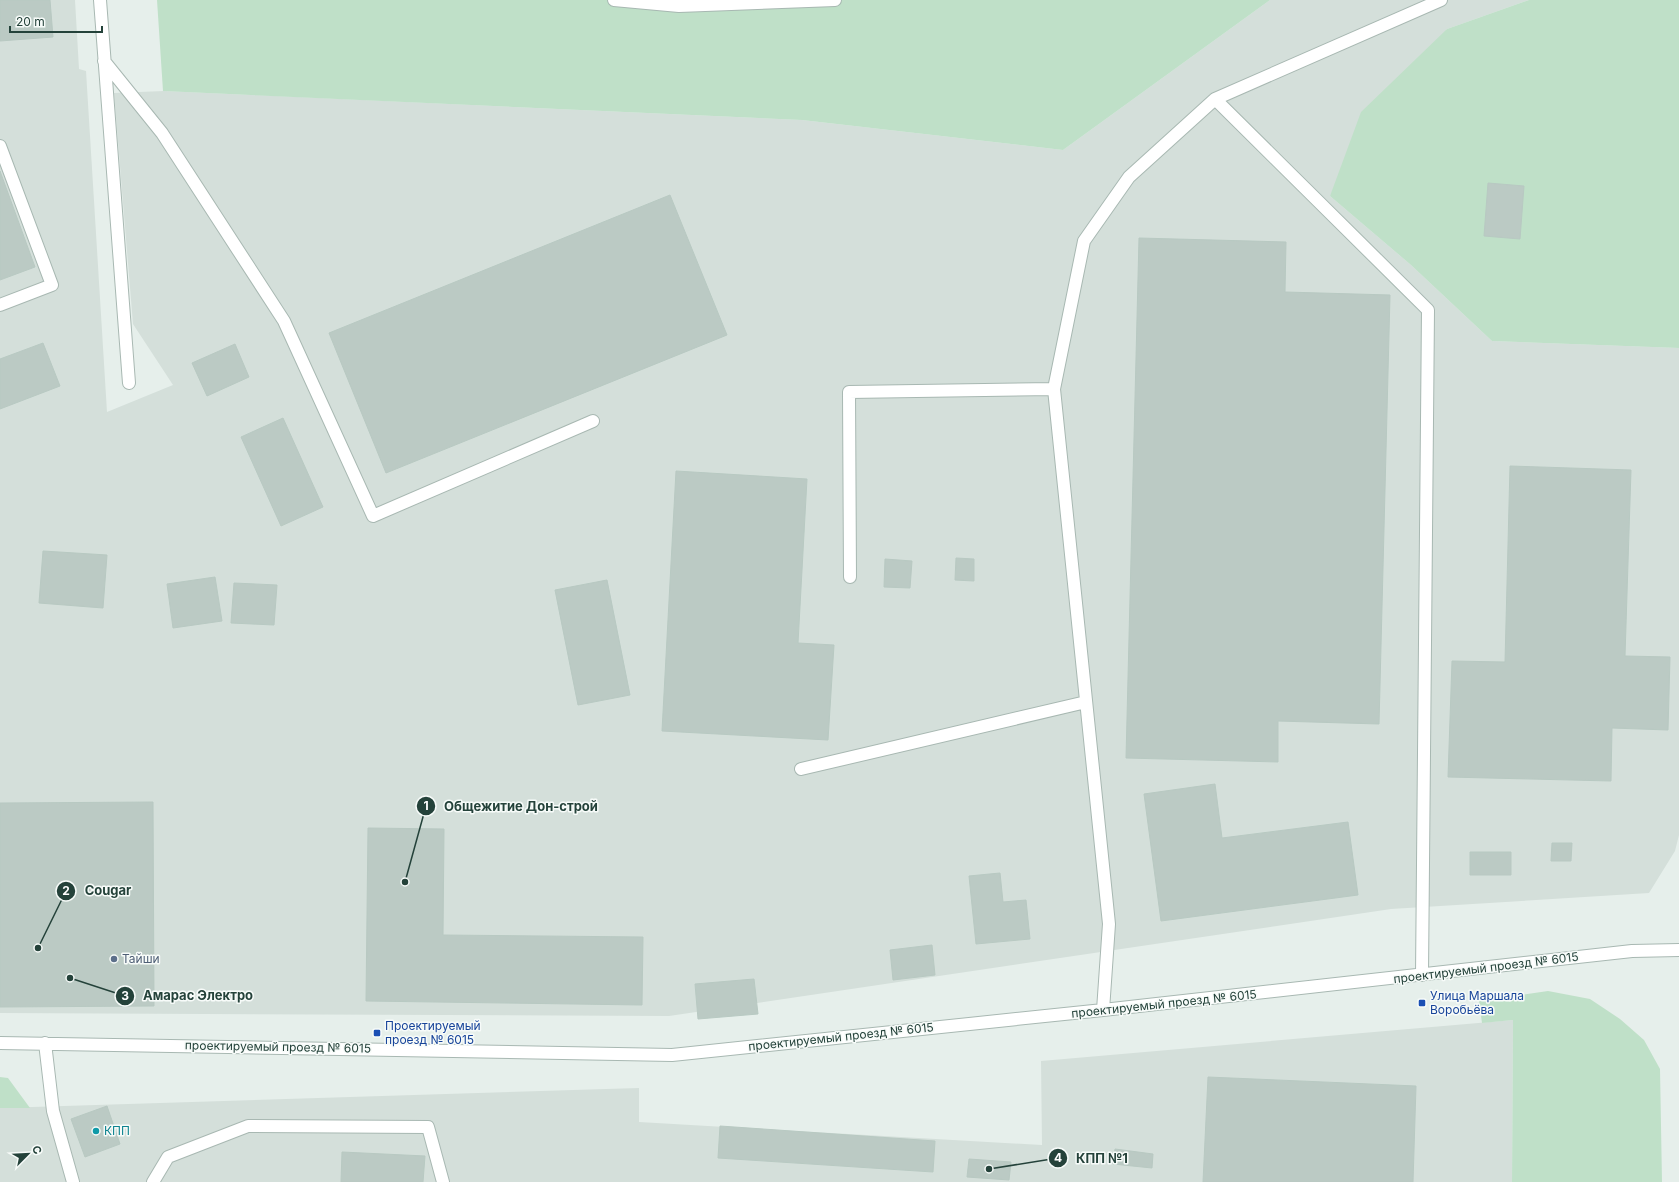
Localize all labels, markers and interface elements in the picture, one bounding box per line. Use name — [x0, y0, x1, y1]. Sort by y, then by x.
scale bar — [10, 8, 102, 34]
text: 20 m — [16, 14, 45, 29]
callout: Общежитие Дон-строй — [416, 794, 606, 819]
text: 1 — [423, 798, 429, 813]
text: Общежитие Дон-строй — [444, 798, 598, 814]
callout: Cougar — [56, 878, 139, 903]
text: Cougar — [85, 882, 132, 898]
text: 2 — [62, 883, 70, 898]
street label: проектируемый проезд № 6015 — [1393, 949, 1579, 986]
place label: Тайши — [122, 951, 160, 966]
marker: Тайши — [109, 954, 119, 964]
callout: Амарас Электро — [115, 983, 261, 1008]
street label: проектируемый проезд № 6015 — [1071, 986, 1257, 1021]
text: Амарас Электро — [143, 987, 253, 1003]
text: 3 — [121, 988, 129, 1003]
place label: Улица Маршала Воробьёва — [1430, 988, 1524, 1017]
marker: Улица Маршала Воробьёва — [1417, 998, 1427, 1008]
place label: Проектируемый проезд № 6015 — [385, 1018, 481, 1047]
street label: проектируемый проезд № 6015 — [748, 1019, 934, 1054]
marker: Проектируемый проезд № 6015 — [372, 1028, 382, 1038]
street label: проектируемый проезд № 6015 — [185, 1037, 371, 1056]
place label: КПП — [104, 1123, 130, 1138]
marker: КПП — [91, 1126, 101, 1136]
north arrow — [8, 1134, 48, 1174]
text: С — [29, 1143, 45, 1156]
callout: КПП №1 — [1048, 1146, 1136, 1171]
text: 4 — [1054, 1150, 1062, 1165]
text: КПП №1 — [1076, 1150, 1128, 1166]

